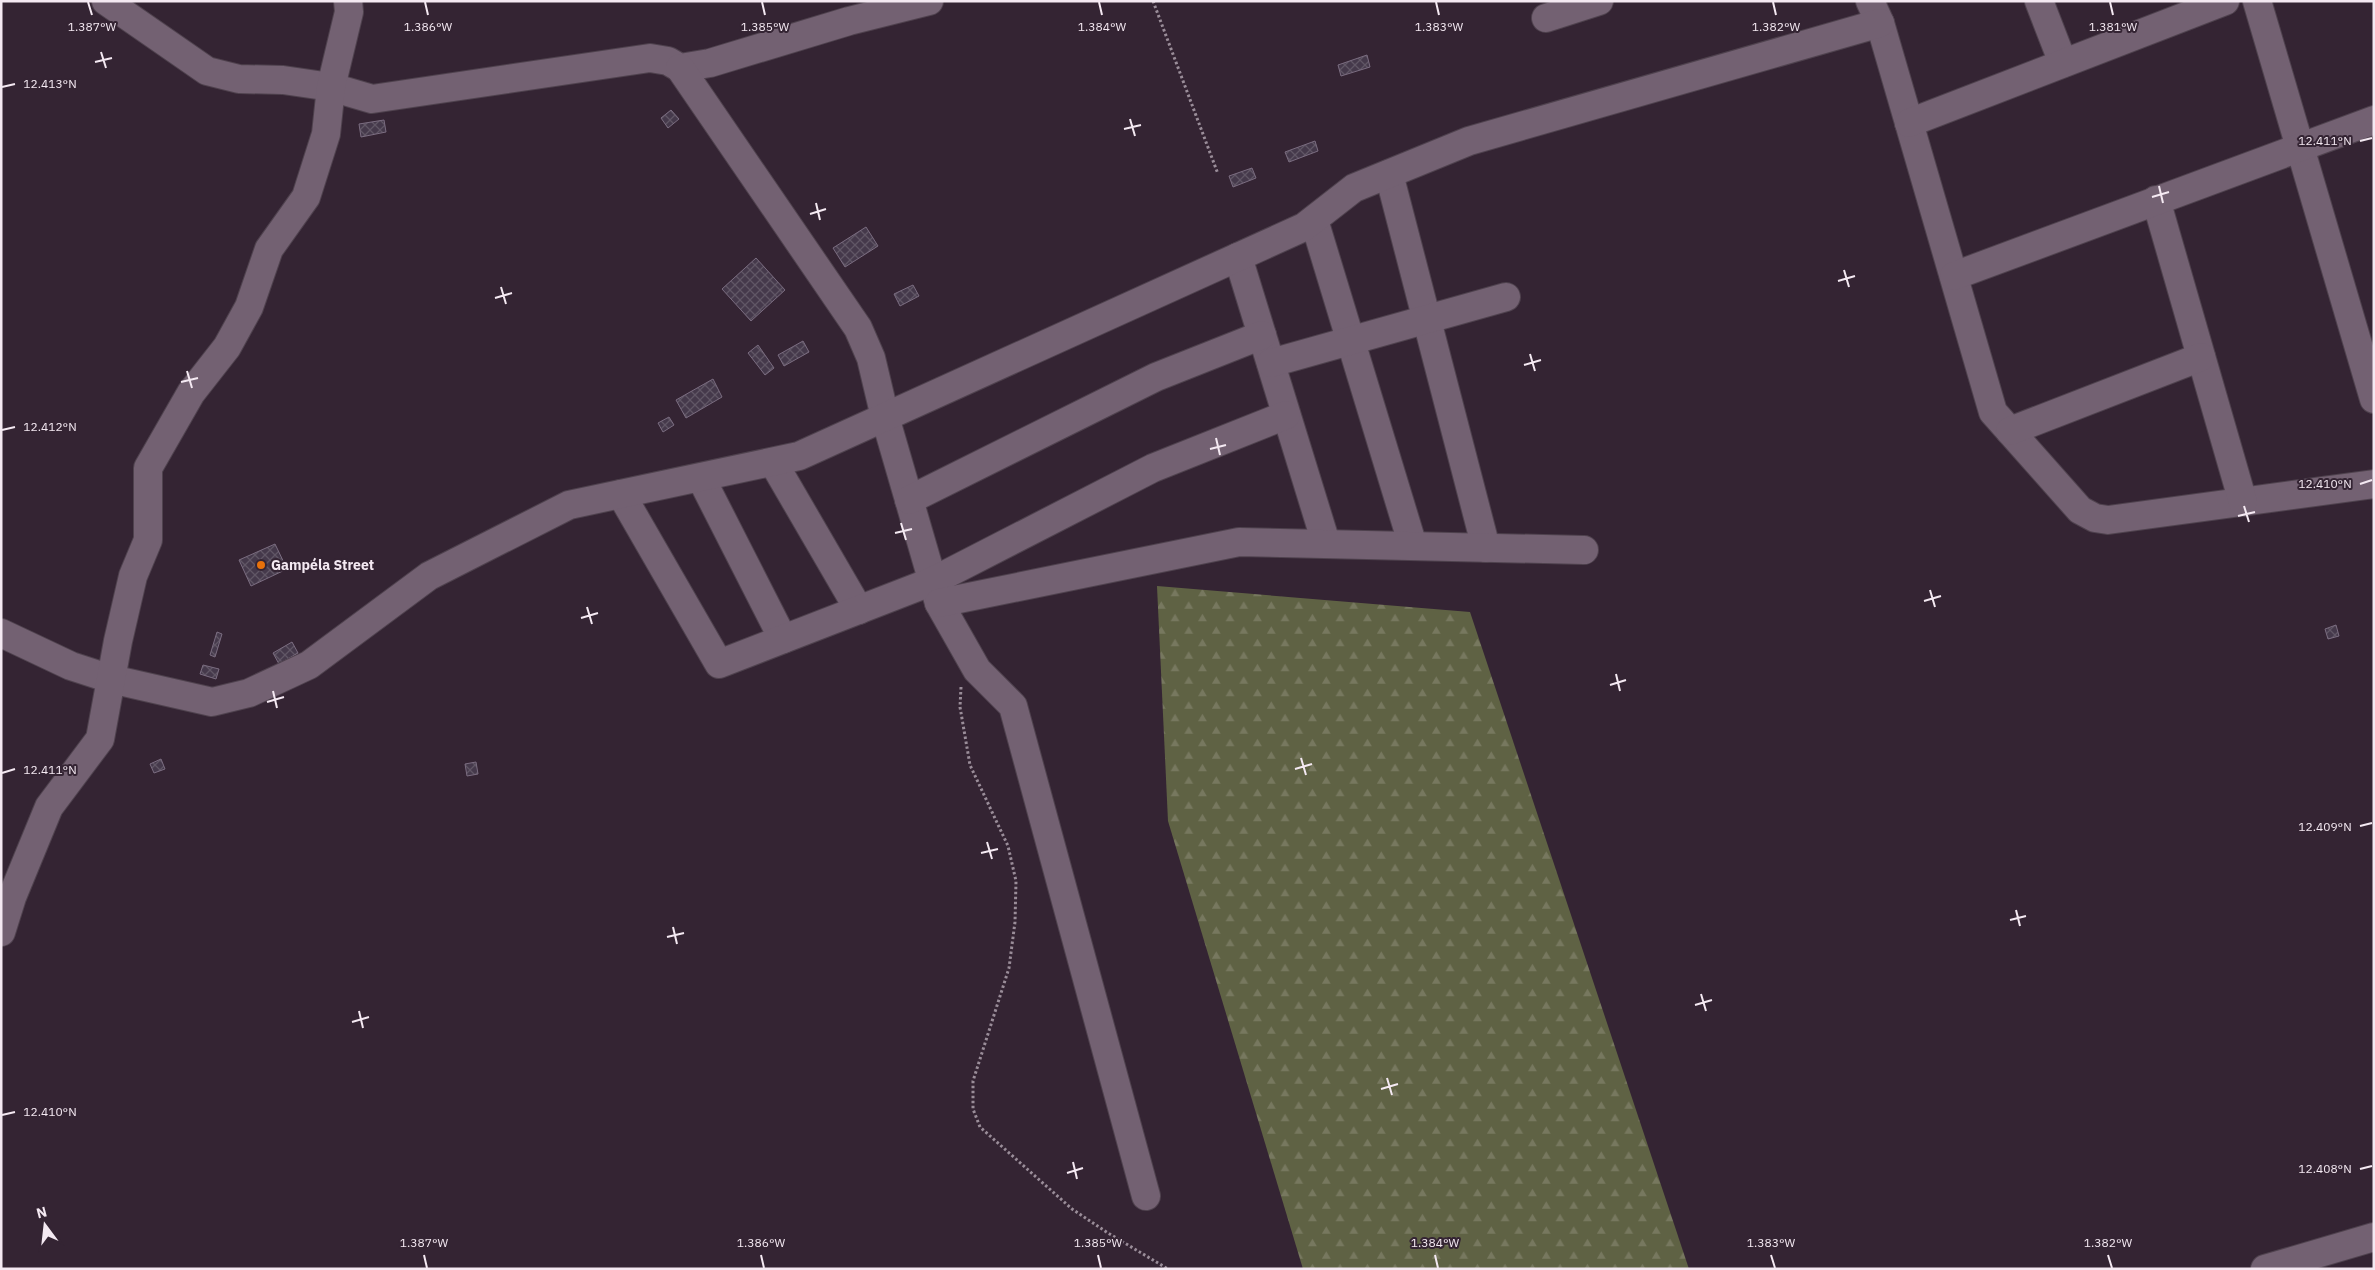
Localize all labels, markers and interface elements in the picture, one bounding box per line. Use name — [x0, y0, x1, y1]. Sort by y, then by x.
text: 1.387°W — [68, 19, 116, 34]
text: 1.386°W — [404, 19, 452, 34]
text: 1.385°W — [741, 19, 789, 34]
text: 1.384°W — [1078, 19, 1126, 34]
text: 1.383°W — [1415, 19, 1463, 34]
text: 1.382°W — [1752, 19, 1800, 34]
text: 1.381°W — [2089, 19, 2137, 34]
text: 12.413°N — [23, 76, 77, 91]
text: 12.411°N — [2298, 133, 2352, 148]
text: 12.412°N — [23, 419, 77, 434]
text: 12.410°N — [2298, 476, 2352, 491]
place label: Gampéla Street — [271, 556, 374, 574]
marker: Gampéla Street — [255, 559, 267, 571]
text: 12.411°N — [23, 762, 77, 777]
text: 12.409°N — [2298, 819, 2352, 834]
text: 12.410°N — [23, 1104, 77, 1119]
text: 12.408°N — [2298, 1161, 2352, 1176]
north arrow — [20, 1200, 70, 1250]
text: N — [34, 1202, 49, 1222]
text: 1.387°W — [400, 1235, 448, 1250]
text: 1.386°W — [737, 1235, 785, 1250]
text: 1.385°W — [1074, 1235, 1122, 1250]
text: 1.384°W — [1411, 1235, 1459, 1250]
text: 1.383°W — [1747, 1235, 1795, 1250]
text: 1.382°W — [2084, 1235, 2132, 1250]

